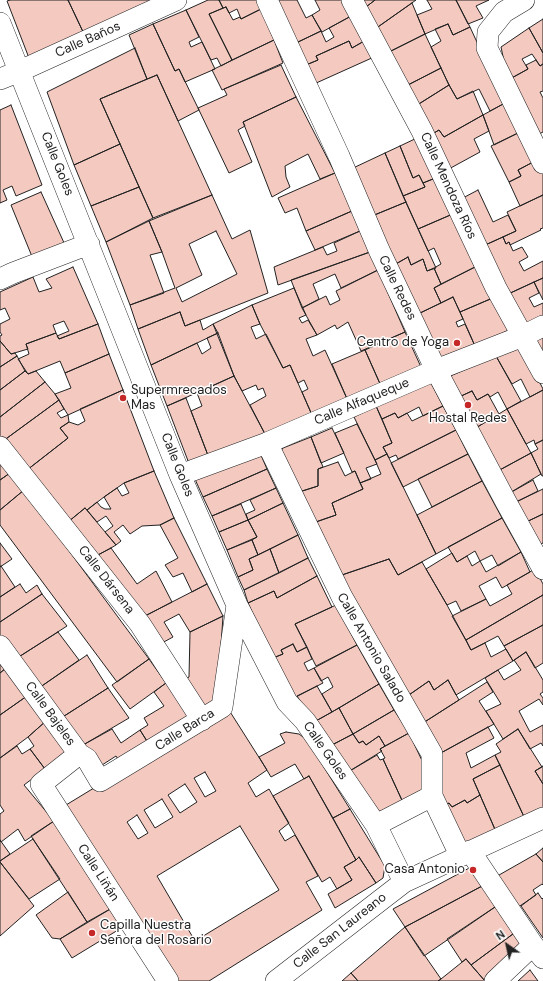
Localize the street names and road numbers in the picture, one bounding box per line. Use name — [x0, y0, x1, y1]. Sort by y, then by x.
street label: Calle Baños — [53, 19, 123, 61]
street label: Calle Goles — [37, 130, 77, 198]
street label: Calle Mendoza Ríos — [416, 130, 480, 242]
street label: Calle Redes — [375, 253, 419, 323]
street label: Calle Alfaqueque — [312, 375, 412, 429]
street label: Calle Goles — [157, 431, 197, 499]
street label: Calle Dársena — [75, 543, 137, 617]
street label: Calle Antonio Salado — [333, 590, 409, 706]
street label: Calle Bajeles — [22, 679, 78, 749]
street label: Calle Barca — [152, 706, 218, 754]
street label: Calle Goles — [299, 719, 351, 783]
street label: Calle Liñán — [74, 841, 122, 905]
street label: Calle San Laureano — [290, 890, 390, 972]

